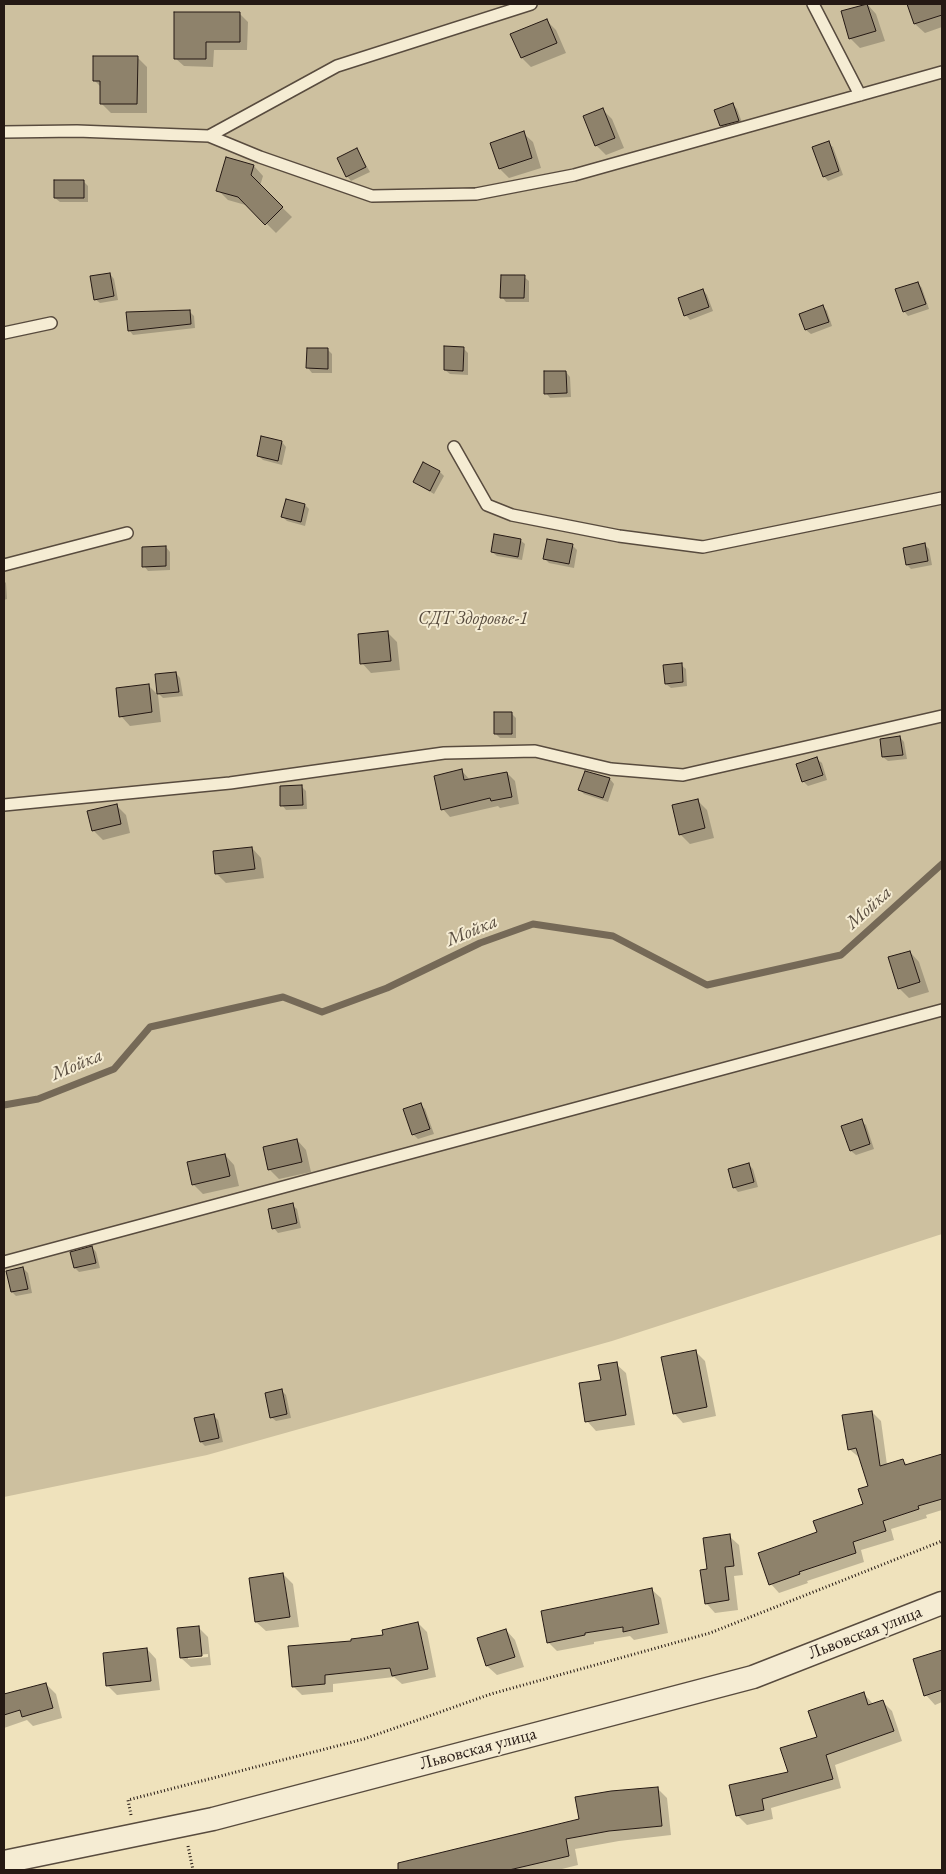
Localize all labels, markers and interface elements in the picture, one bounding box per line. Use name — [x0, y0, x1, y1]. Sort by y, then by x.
park label: СДТ Здоровье-1 — [418, 608, 528, 630]
water label: Мойка — [841, 882, 897, 934]
water label: Мойка — [443, 910, 501, 952]
water label: Мойка — [48, 1044, 106, 1086]
street label: Львовская улица — [805, 1601, 925, 1665]
street label: Львовская улица — [417, 1723, 539, 1775]

